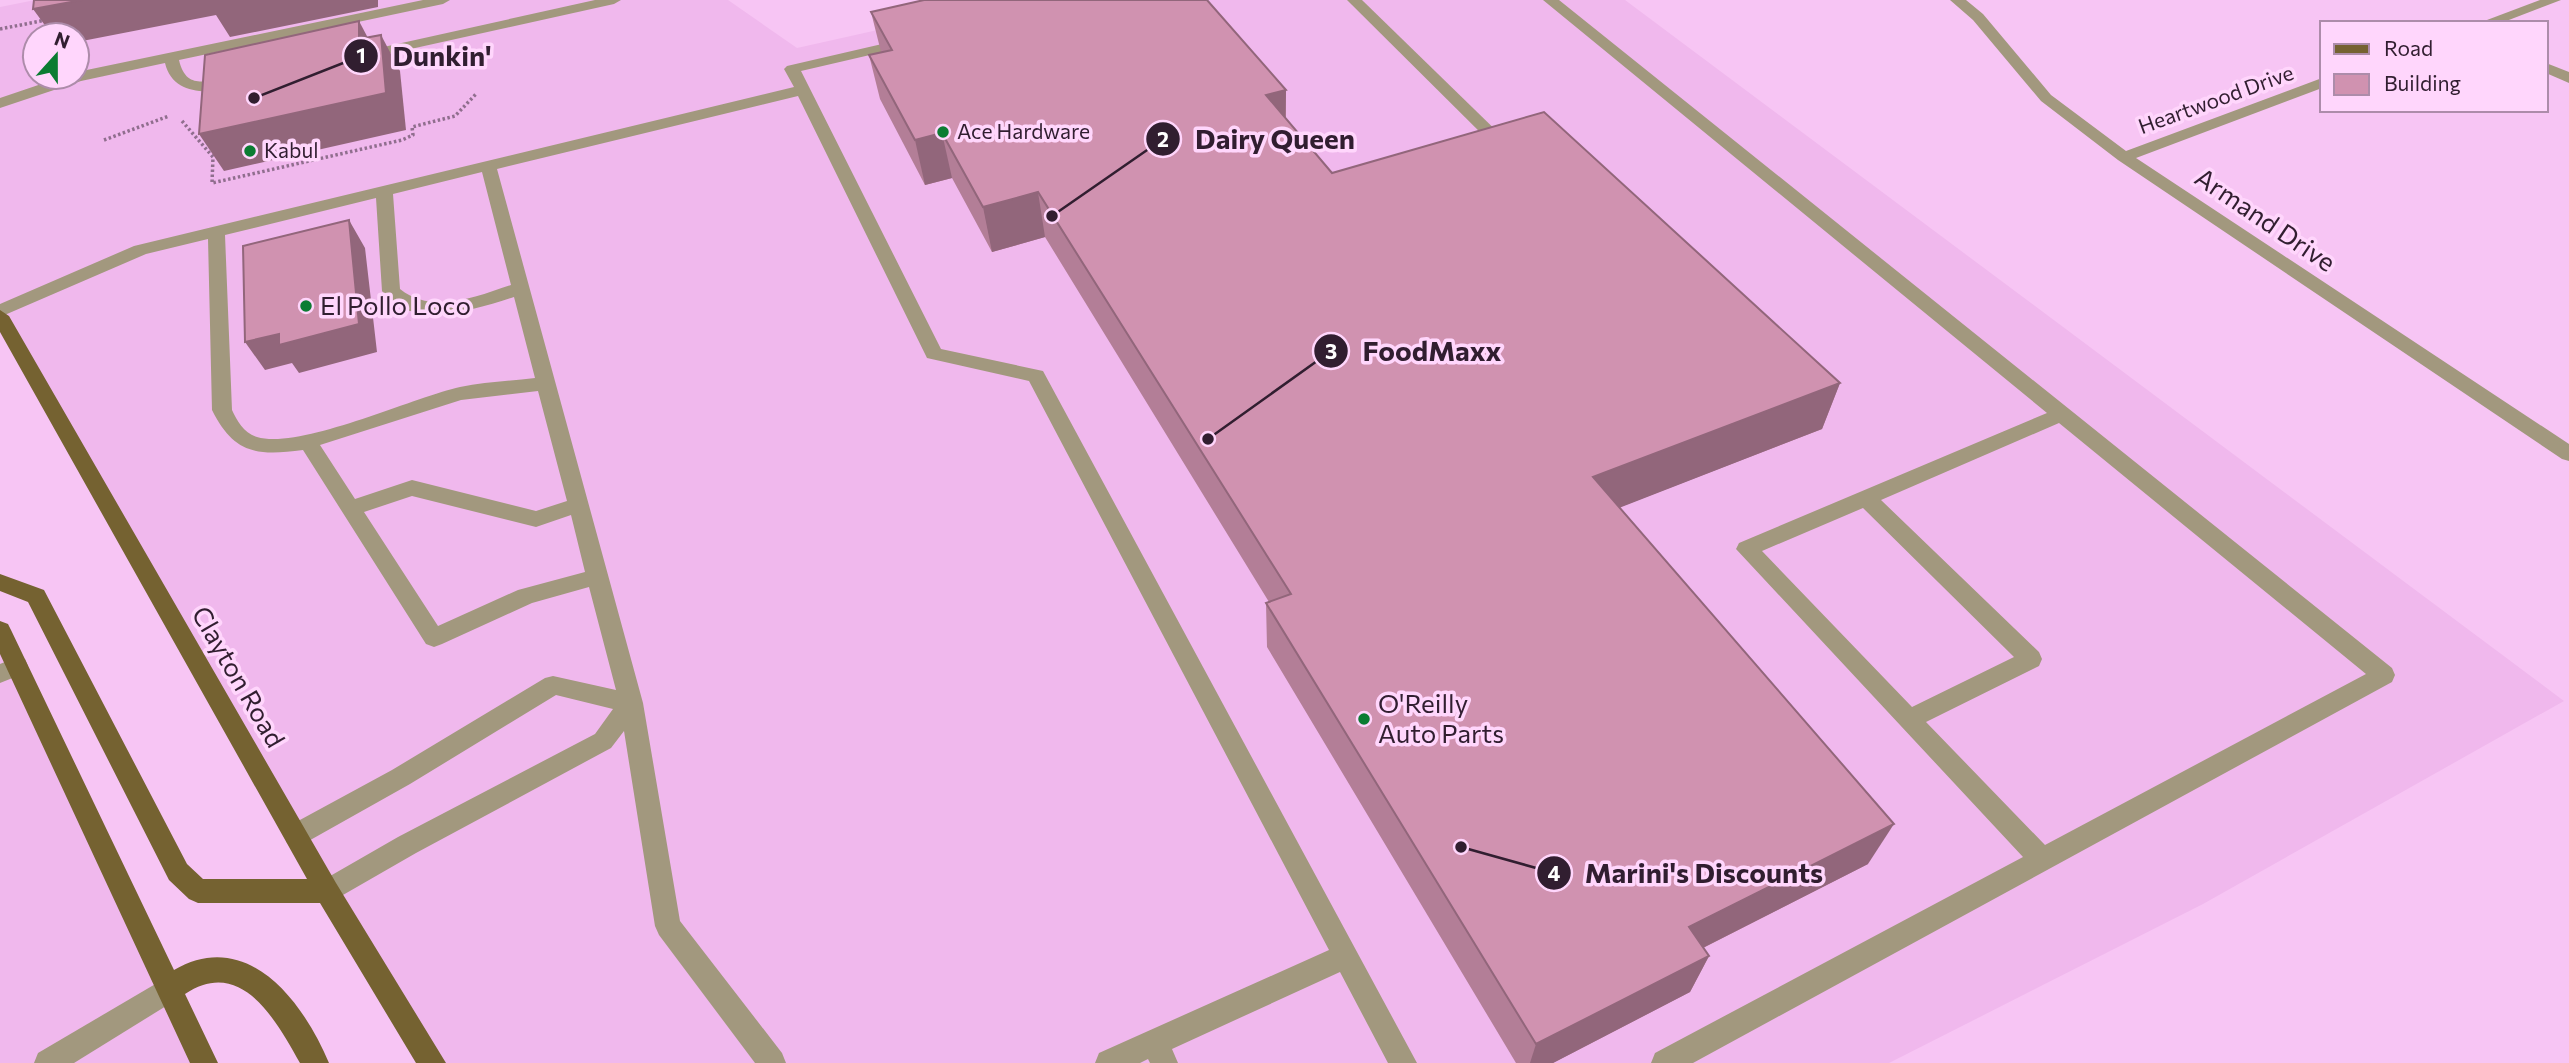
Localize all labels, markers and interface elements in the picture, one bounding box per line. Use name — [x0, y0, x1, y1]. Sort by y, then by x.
north arrow — [21, 21, 91, 91]
legend — [2320, 21, 2548, 112]
text: N — [51, 26, 73, 53]
callout: Dunkin' — [344, 31, 506, 80]
text: Road — [2384, 35, 2433, 60]
text: Dunkin' — [392, 38, 492, 72]
text: 1 — [356, 42, 366, 67]
street label: Heartwood Drive — [2135, 59, 2296, 138]
text: Building — [2384, 70, 2461, 95]
callout: Dairy Queen — [1146, 115, 1369, 164]
place label: Ace Hardware — [957, 118, 1090, 143]
text: Dairy Queen — [1195, 121, 1355, 155]
marker: Ace Hardware — [935, 124, 951, 140]
text: 2 — [1157, 126, 1169, 151]
place label: Kabul — [264, 137, 319, 162]
marker: Kabul — [242, 143, 258, 159]
street label: Armand Drive — [2190, 161, 2342, 277]
place label: El Pollo Loco — [320, 289, 471, 320]
marker: El Pollo Loco — [298, 298, 314, 314]
callout: FoodMaxx — [1313, 327, 1515, 376]
text: FoodMaxx — [1363, 333, 1502, 367]
text: 3 — [1325, 338, 1337, 363]
street label: Clayton Road — [186, 600, 292, 752]
place label: O'Reilly Auto Parts — [1378, 687, 1504, 748]
marker: O'Reilly Auto Parts — [1356, 711, 1372, 727]
callout: Marini's Discounts — [1536, 849, 1837, 898]
text: Marini's Discounts — [1585, 855, 1823, 889]
text: 4 — [1548, 860, 1561, 885]

